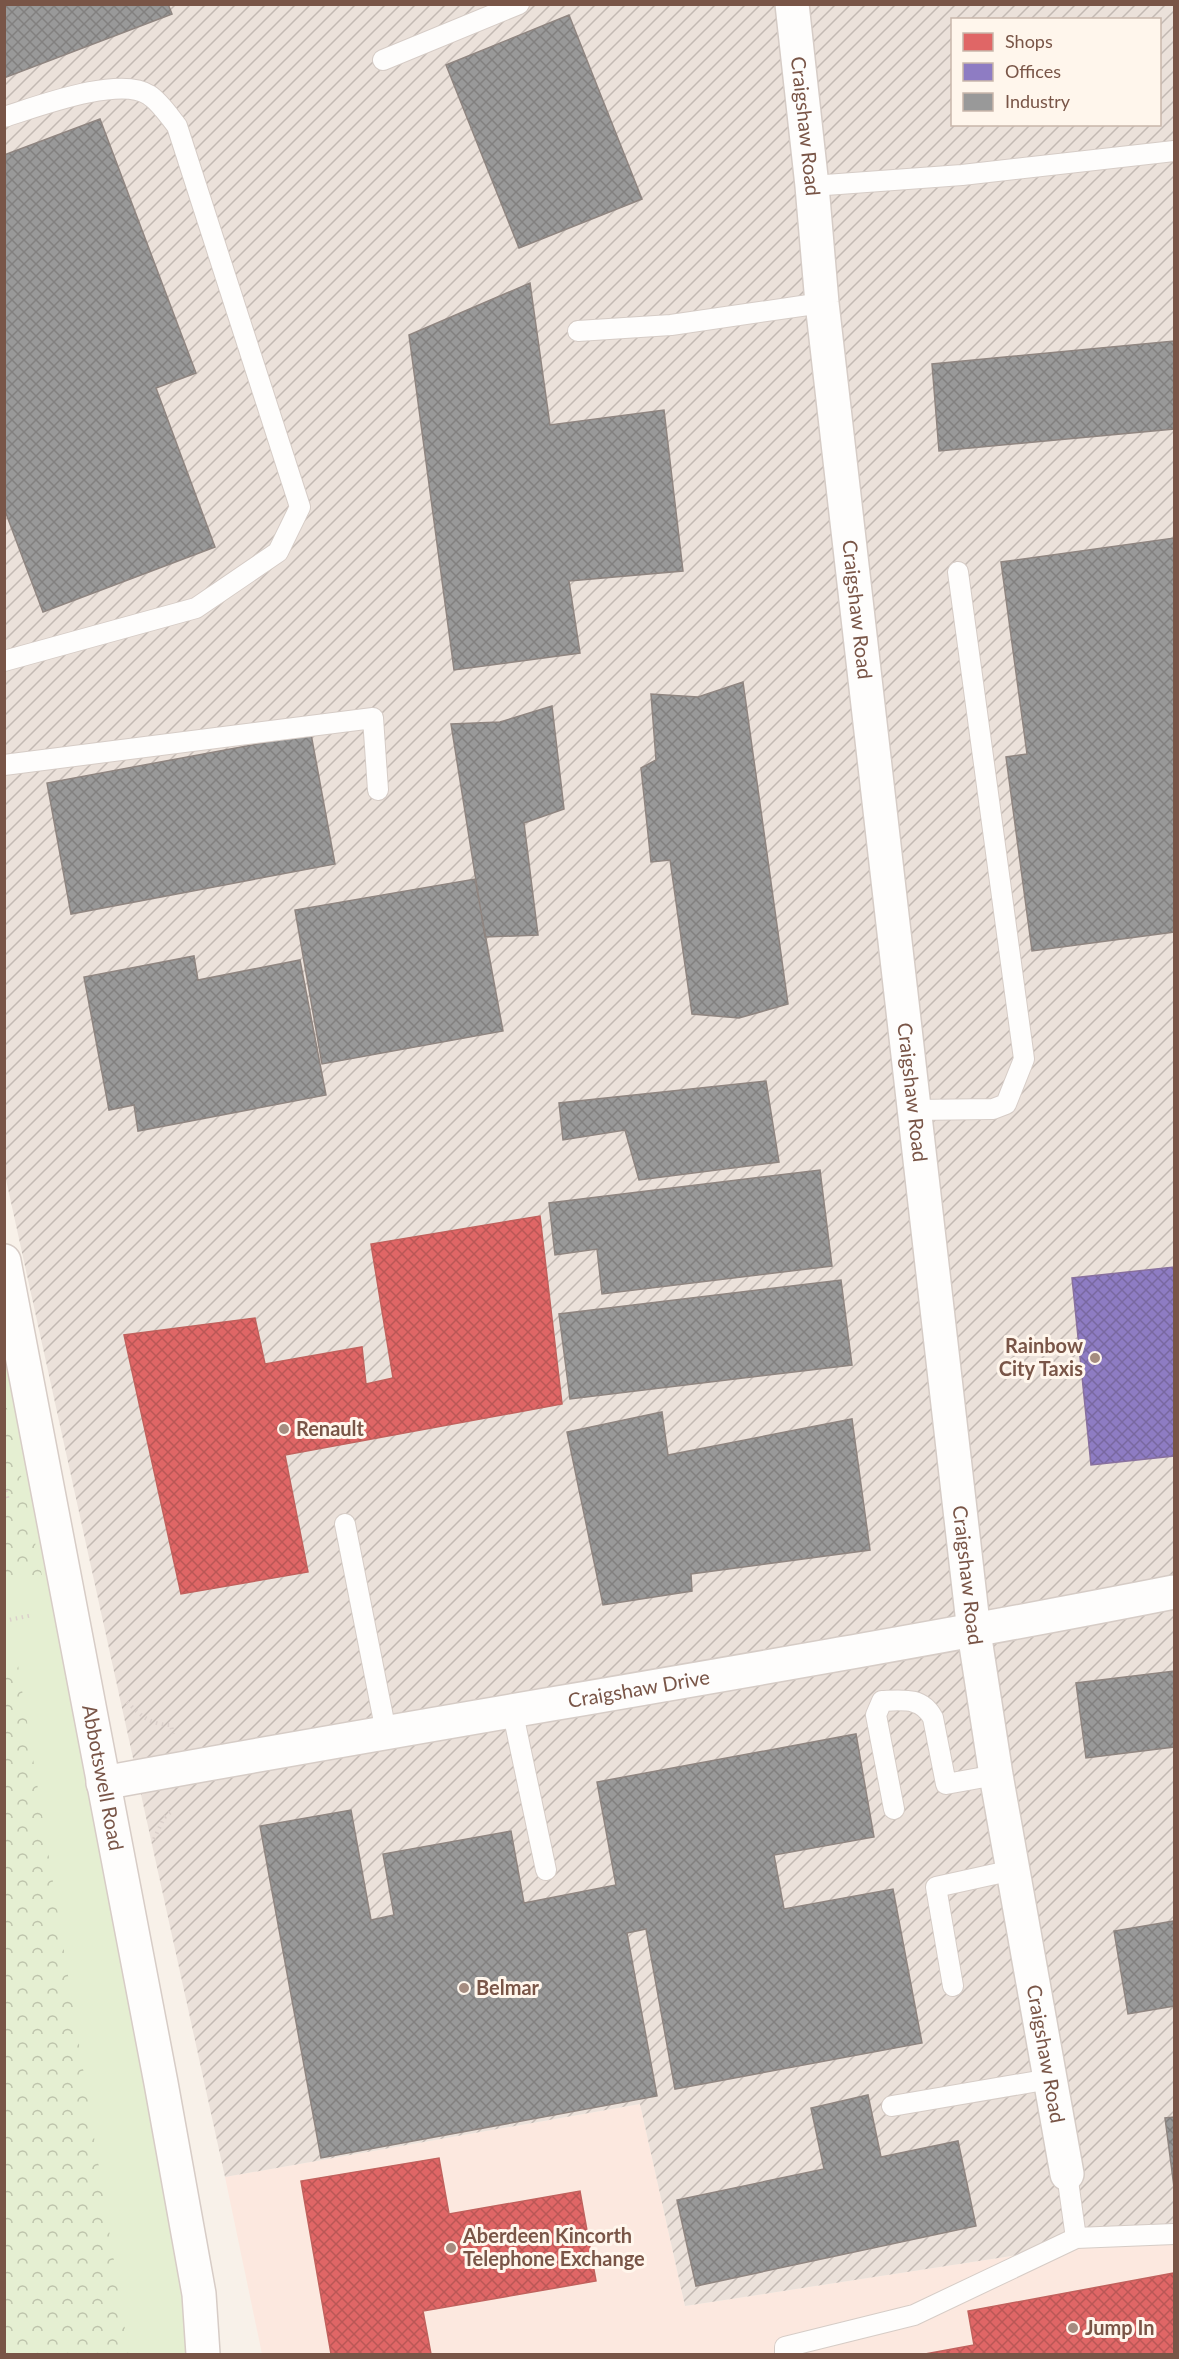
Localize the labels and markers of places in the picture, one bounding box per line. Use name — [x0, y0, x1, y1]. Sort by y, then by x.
place label: Rainbow City Taxis — [999, 1333, 1083, 1380]
marker: Rainbow City Taxis — [1088, 1351, 1102, 1365]
place label: Renault — [296, 1416, 365, 1440]
marker: Renault — [277, 1422, 291, 1436]
place label: Belmar — [476, 1975, 540, 1999]
marker: Belmar — [457, 1981, 471, 1995]
place label: Aberdeen Kincorth Telephone Exchange — [462, 2223, 645, 2270]
marker: Aberdeen Kincorth Telephone Exchange — [444, 2241, 458, 2255]
place label: Jump In — [1085, 2315, 1155, 2339]
marker: Jump In — [1066, 2321, 1080, 2335]

